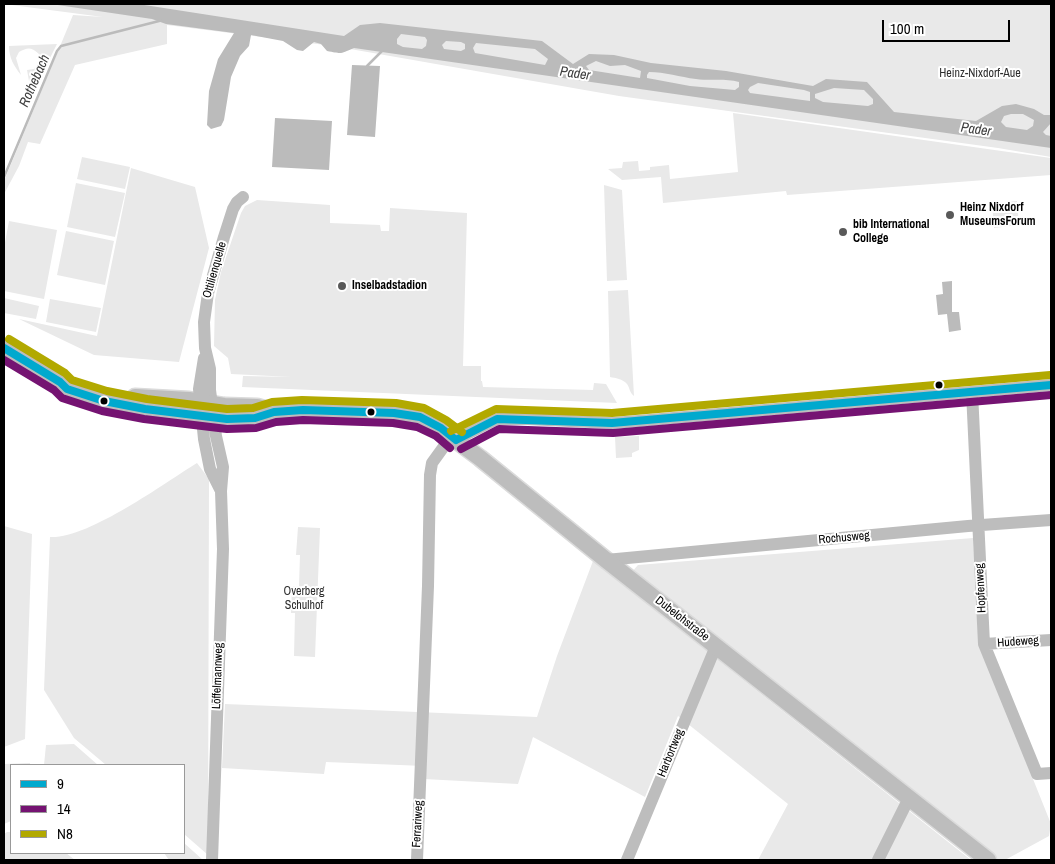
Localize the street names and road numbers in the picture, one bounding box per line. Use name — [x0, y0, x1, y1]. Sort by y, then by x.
street label: Ottilienquelle — [200, 240, 230, 300]
street label: Rochusweg — [818, 529, 870, 547]
street label: Hopfenweg — [973, 563, 989, 613]
street label: Dubelohstraße — [652, 593, 712, 645]
street label: Hudeweg — [997, 633, 1039, 651]
street label: Löffelmannweg — [210, 642, 226, 710]
street label: Harbortweg — [655, 727, 687, 779]
street label: Ferrariweg — [410, 800, 426, 848]

